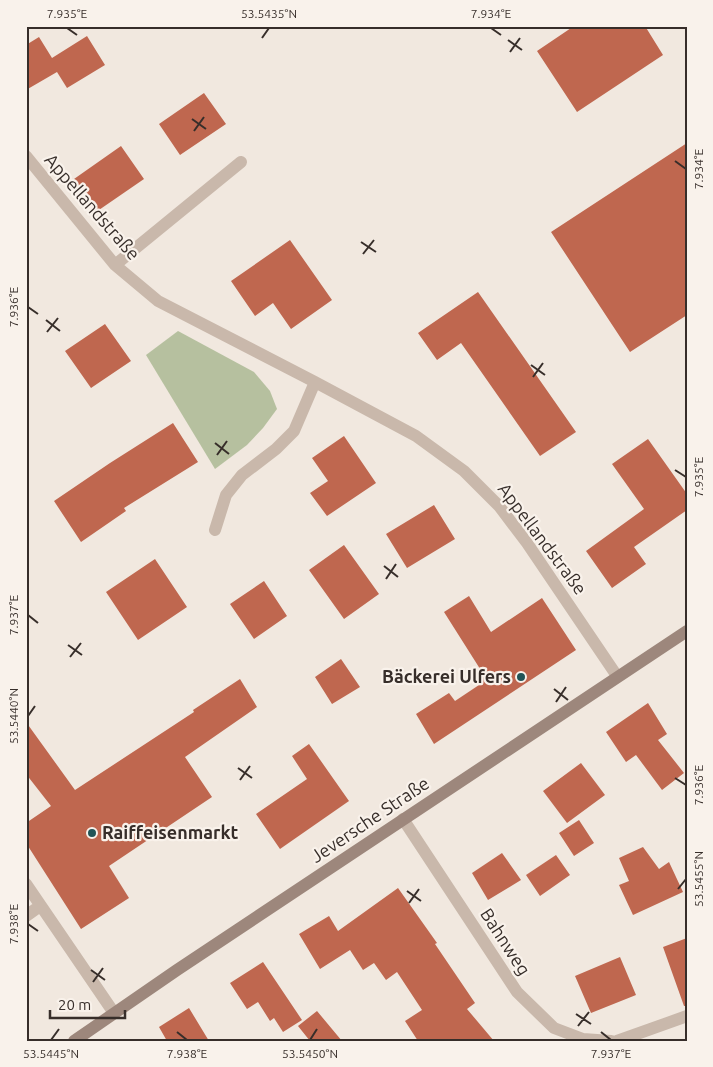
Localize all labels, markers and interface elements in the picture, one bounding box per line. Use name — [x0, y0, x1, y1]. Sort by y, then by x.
text: 7.935°E — [47, 7, 88, 20]
text: 53.5435°N — [241, 7, 297, 20]
text: 7.934°E — [471, 7, 512, 20]
text: 7.934°E — [692, 148, 705, 189]
street label: Appellandstraße — [41, 149, 144, 263]
text: 7.936°E — [7, 286, 20, 327]
text: 7.935°E — [692, 456, 705, 497]
street label: Appellandstraße — [495, 479, 591, 598]
text: 7.937°E — [7, 594, 20, 635]
place label: Bäckerei Ulfers — [382, 666, 511, 686]
marker: Bäckerei Ulfers — [515, 671, 527, 683]
text: 53.5440°N — [7, 688, 20, 744]
text: 7.936°E — [692, 764, 705, 805]
street label: Jeversche Straße — [307, 772, 432, 866]
place label: Raiffeisenmarkt — [102, 822, 238, 842]
marker: Raiffeisenmarkt — [86, 827, 98, 839]
text: 53.5455°N — [692, 851, 705, 907]
text: 7.938°E — [7, 903, 20, 944]
street label: Bahnweg — [477, 904, 535, 979]
scale bar — [50, 987, 125, 1019]
text: 20 m — [58, 996, 91, 1013]
text: 53.5445°N — [23, 1047, 79, 1060]
text: 7.938°E — [167, 1047, 208, 1060]
text: 53.5450°N — [282, 1047, 338, 1060]
text: 7.937°E — [591, 1047, 632, 1060]

